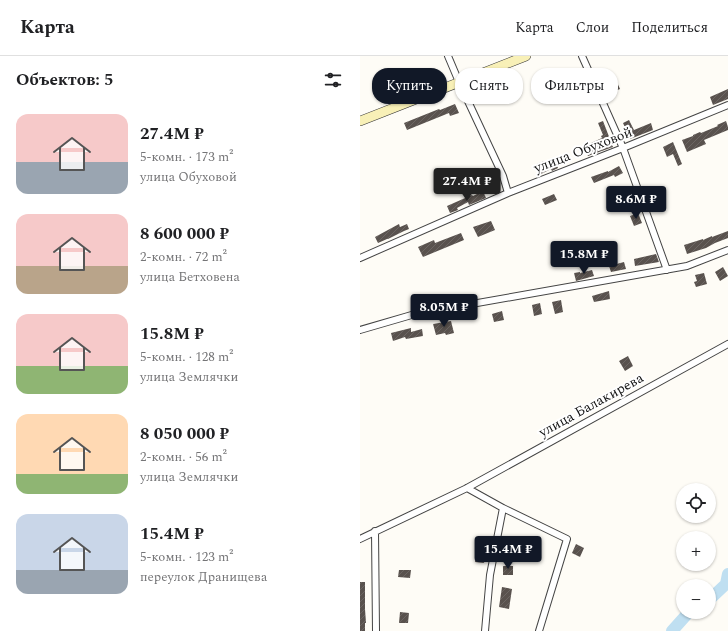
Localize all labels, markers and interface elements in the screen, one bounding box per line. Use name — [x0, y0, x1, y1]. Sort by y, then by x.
text: Карта — [20, 13, 75, 42]
text: Карта — [515, 17, 554, 38]
text: Слои — [576, 17, 609, 38]
text: Поделиться — [631, 17, 708, 38]
text: Объектов: 5 — [16, 67, 114, 93]
chip: Купить — [372, 68, 447, 104]
chip: Снять — [455, 68, 523, 104]
chip: Фильтры — [531, 68, 618, 104]
icon: filters — [322, 69, 344, 91]
text: 27.4M ₽ — [140, 121, 204, 147]
street label: улица Обуховой — [530, 122, 635, 179]
icon: home — [48, 130, 96, 178]
text: 5-комн. · 173 m² — [140, 147, 233, 167]
text: улица Обуховой — [140, 167, 237, 187]
pin: 27.4M ₽ — [430, 168, 504, 202]
text: 27.4M ₽ — [443, 171, 491, 191]
pin: 8.6M ₽ — [603, 186, 669, 220]
text: 8.6M ₽ — [615, 189, 657, 209]
text: 8 600 000 ₽ — [140, 221, 229, 247]
icon: home — [48, 230, 96, 278]
pin: 15.8M ₽ — [547, 241, 621, 275]
text: 15.8M ₽ — [560, 244, 608, 264]
text: 2-комн. · 72 m² — [140, 247, 227, 267]
text: улица Бетховена — [140, 267, 240, 287]
pin: 8.05M ₽ — [407, 294, 481, 328]
text: 8.05M ₽ — [420, 297, 468, 317]
text: 15.8M ₽ — [140, 321, 204, 347]
icon: home — [48, 330, 96, 378]
text: 5-комн. · 128 m² — [140, 347, 233, 367]
text: улица Землячки — [140, 367, 238, 387]
street label: улица Балакирева — [534, 367, 647, 443]
text: 8 050 000 ₽ — [140, 421, 229, 447]
icon: home — [48, 430, 96, 478]
text: 2-комн. · 56 m² — [140, 447, 227, 467]
text: улица Землячки — [140, 467, 238, 487]
map controls — [676, 483, 716, 619]
button: locate — [676, 483, 716, 523]
text: 15.4M ₽ — [140, 521, 204, 547]
icon: home — [48, 530, 96, 578]
button: + — [676, 531, 716, 571]
pin: 15.4M ₽ — [471, 536, 545, 570]
text: 15.4M ₽ — [484, 539, 532, 559]
text: 5-комн. · 123 m² — [140, 547, 233, 567]
text: переулок Дранищева — [140, 567, 267, 587]
button: − — [676, 579, 716, 619]

